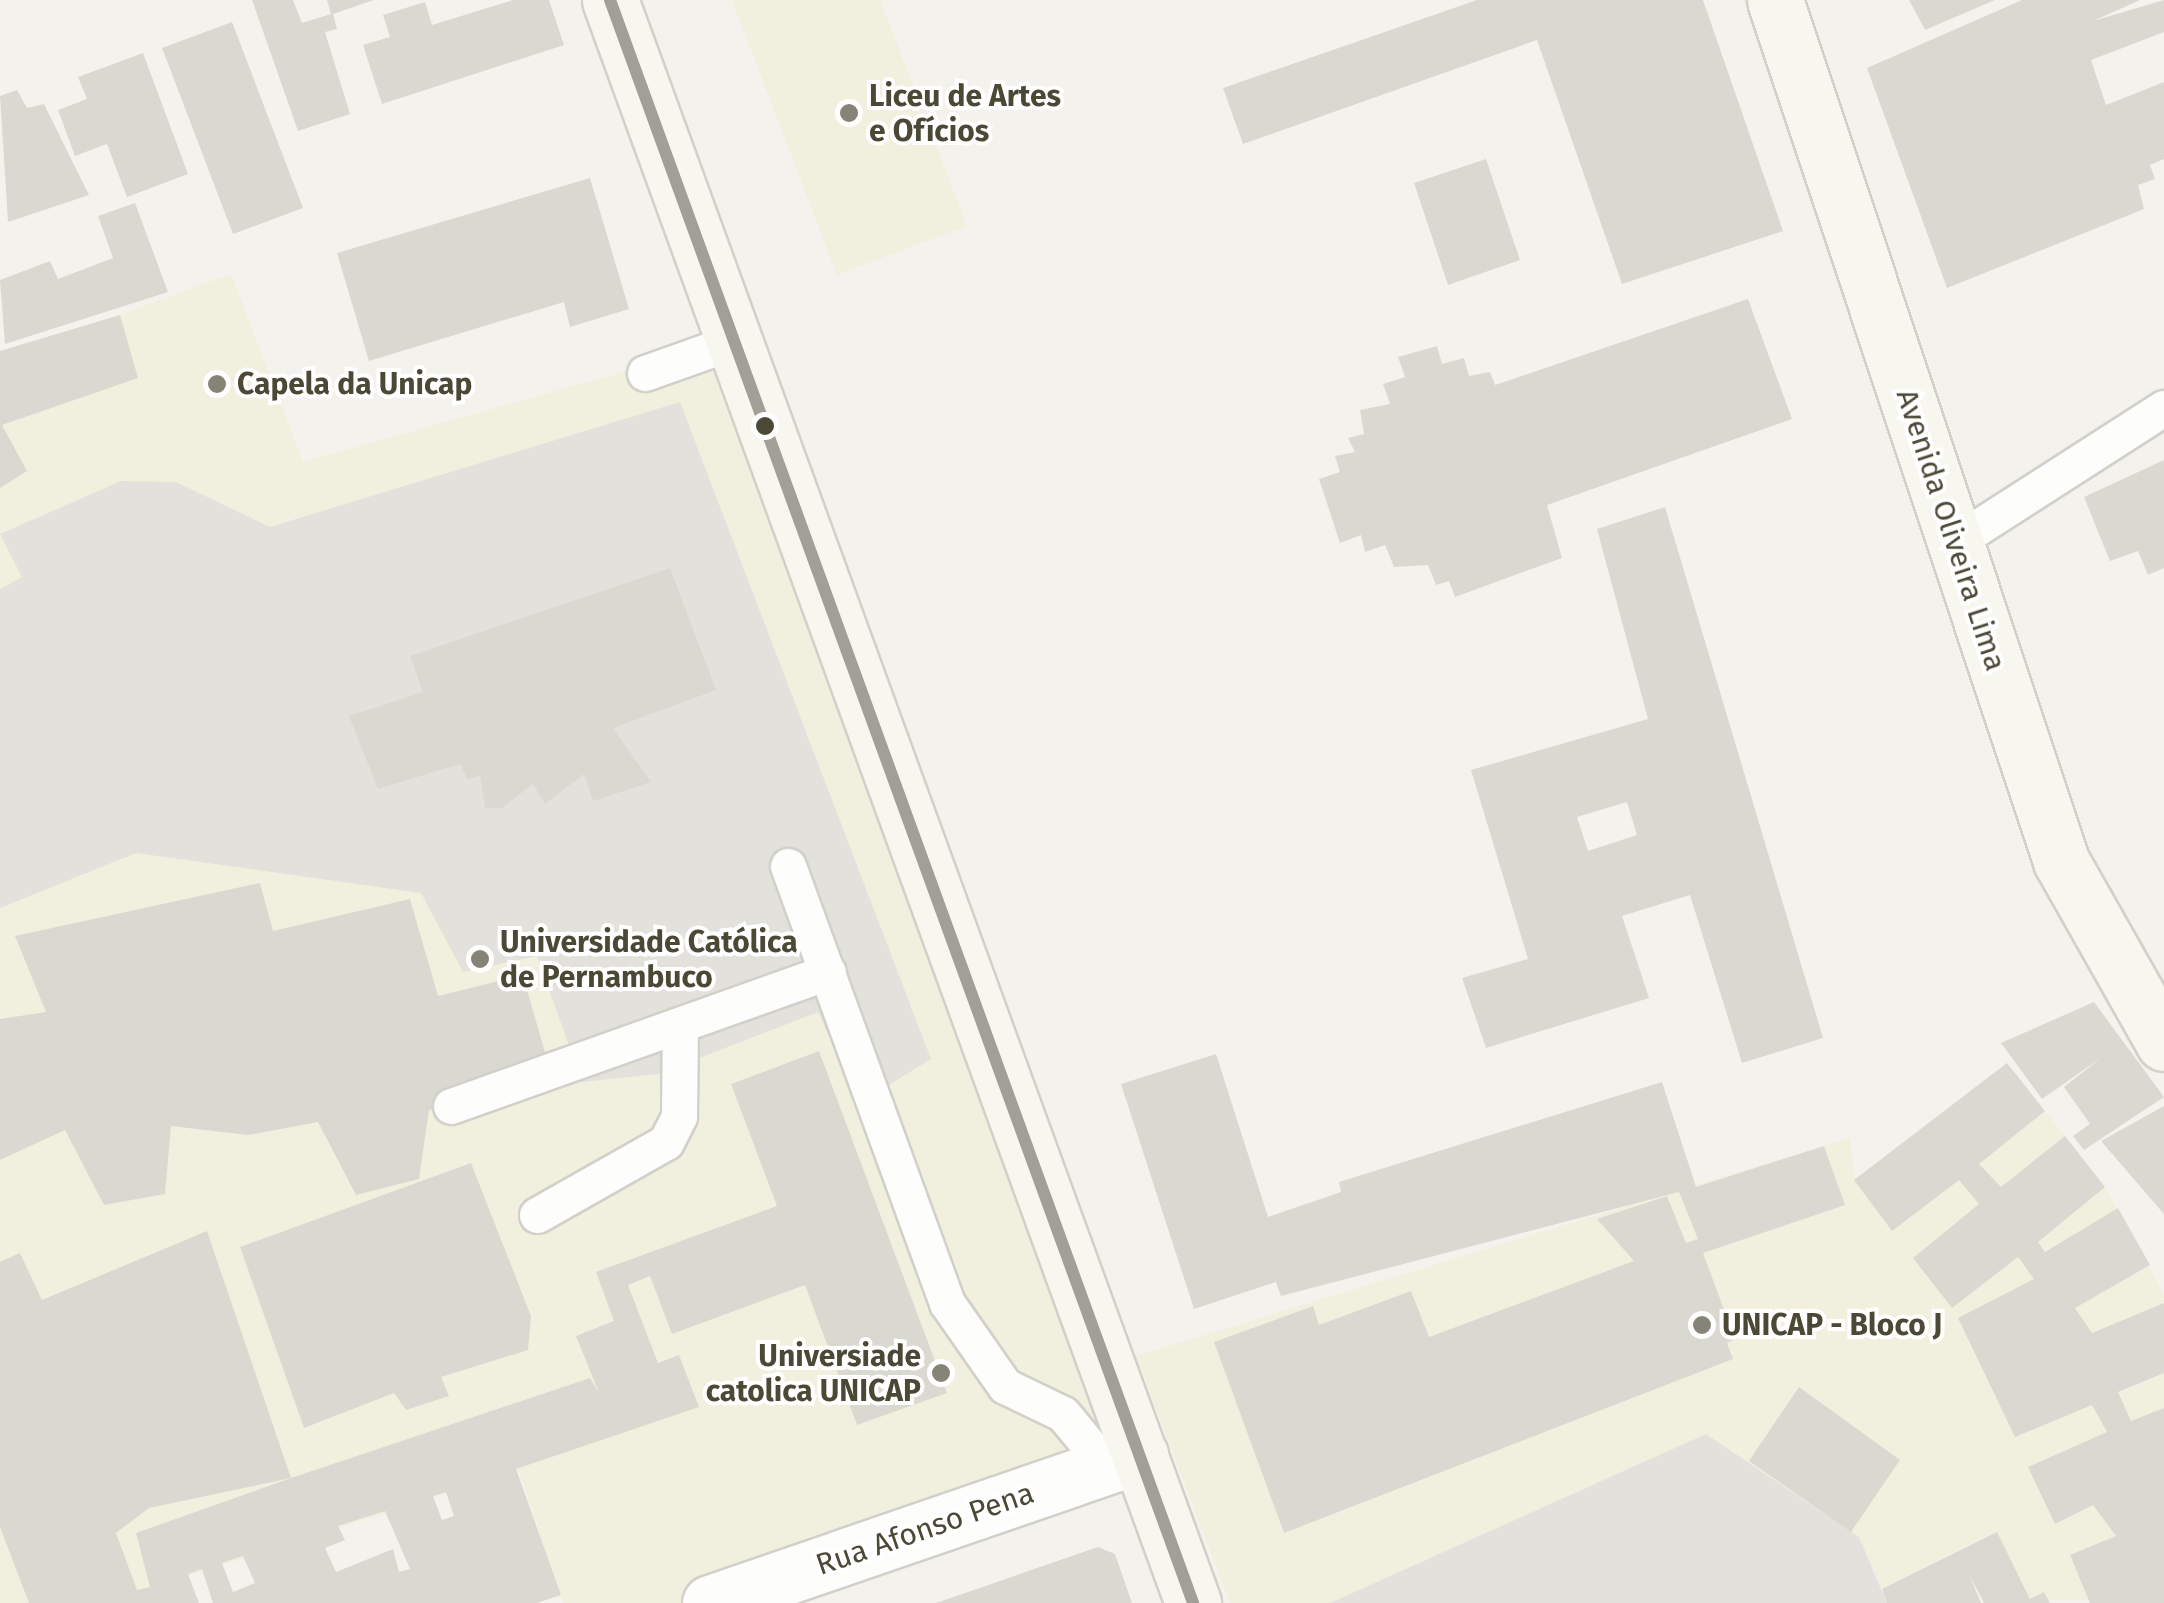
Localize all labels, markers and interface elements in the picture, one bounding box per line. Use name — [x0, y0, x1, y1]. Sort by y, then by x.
place label: Liceu de Artes e Ofícios — [869, 78, 1061, 148]
marker: Liceu de Artes e Ofícios — [838, 102, 860, 124]
place label: Capela da Unicap — [237, 366, 472, 402]
marker: Capela da Unicap — [206, 373, 228, 395]
street label: Avenida Oliveira Lima — [1888, 385, 2014, 675]
unlabelled marker — [755, 416, 775, 436]
place label: Universidade Católica de Pernambuco — [500, 924, 798, 994]
marker: Universidade Católica de Pernambuco — [469, 948, 491, 970]
place label: UNICAP - Bloco J — [1722, 1307, 1942, 1343]
marker: UNICAP - Bloco J — [1691, 1314, 1713, 1336]
place label: Universiade catolica UNICAP — [706, 1338, 921, 1408]
marker: Universiade catolica UNICAP — [930, 1362, 952, 1384]
street label: Rua Afonso Pena — [811, 1475, 1039, 1583]

